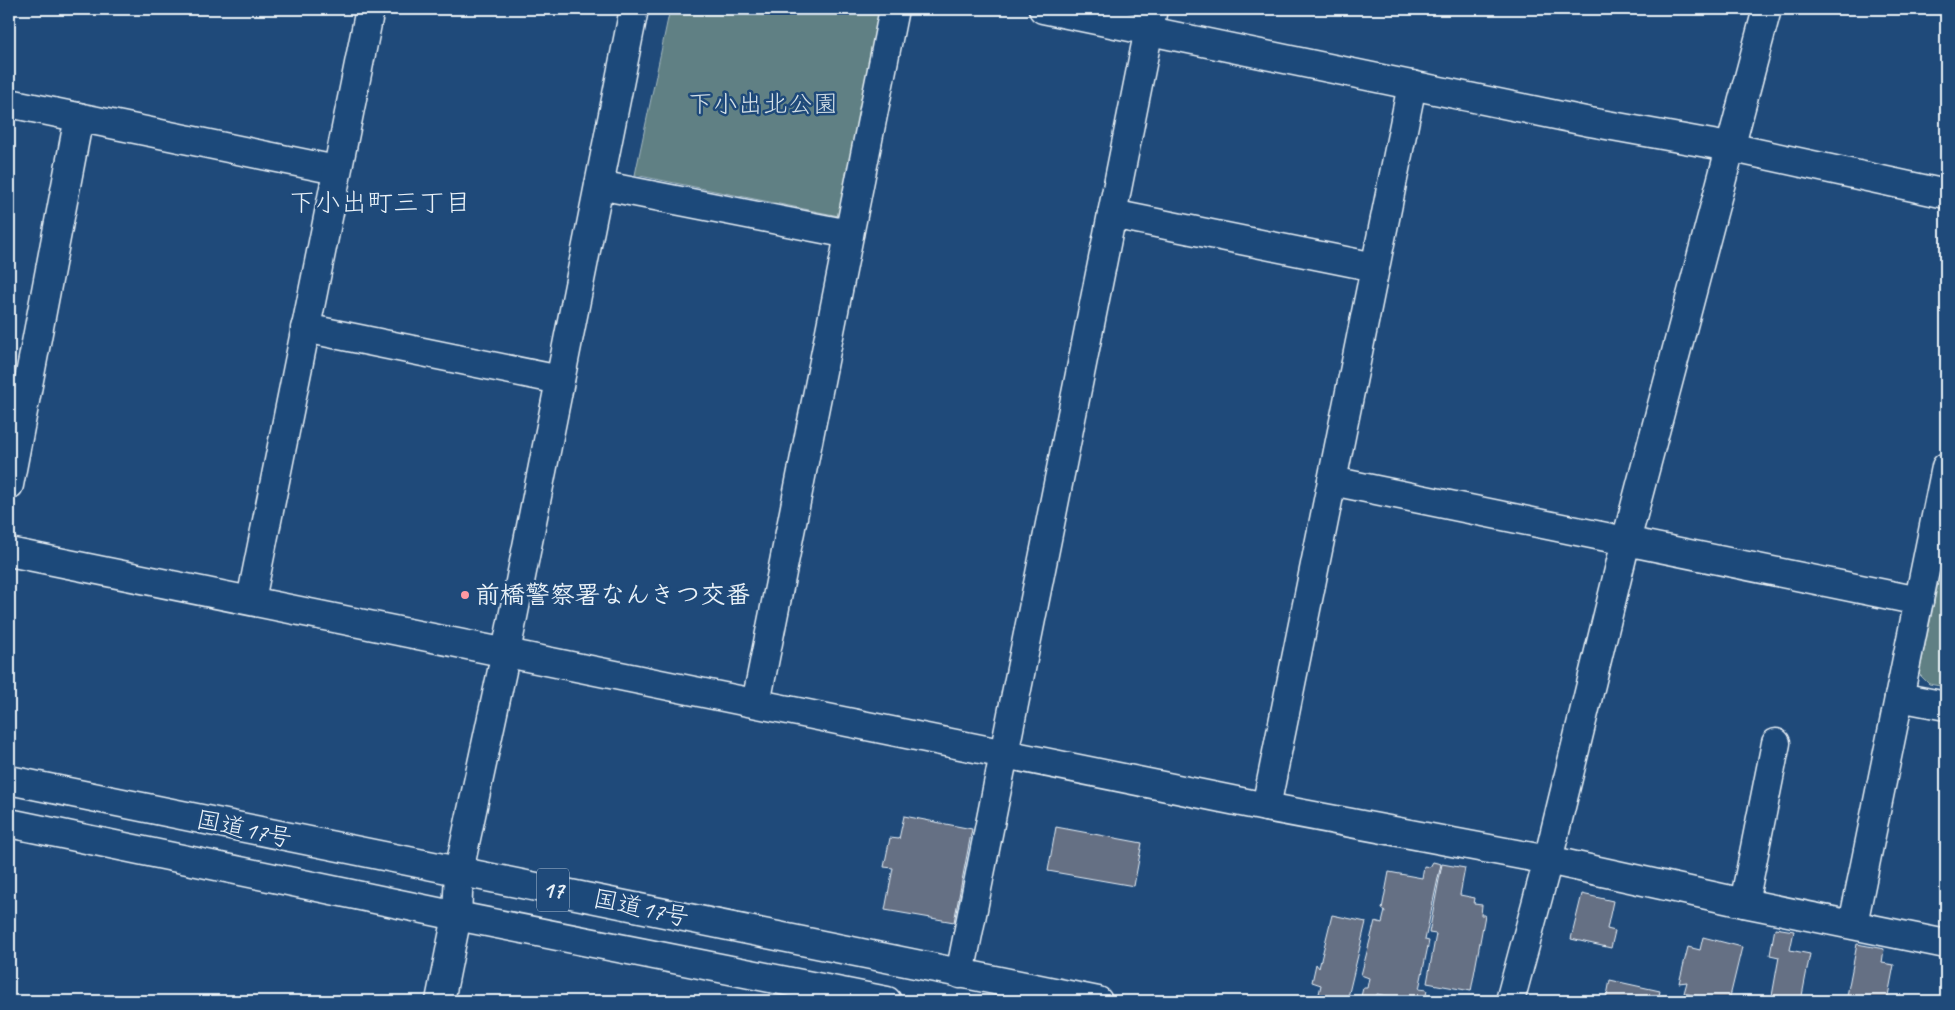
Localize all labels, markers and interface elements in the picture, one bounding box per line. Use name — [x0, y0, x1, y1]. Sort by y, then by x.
park label: 下小出北公園 — [688, 88, 838, 120]
district label: 下小出町三丁目 — [289, 186, 471, 219]
place label: 前橋警察署なんきつ交番 — [475, 579, 751, 611]
marker: 前橋警察署なんきつ交番 — [459, 589, 471, 601]
street label: 国道17号 — [193, 803, 295, 855]
road number: 17 — [537, 868, 569, 912]
street label: 国道17号 — [590, 882, 692, 934]

